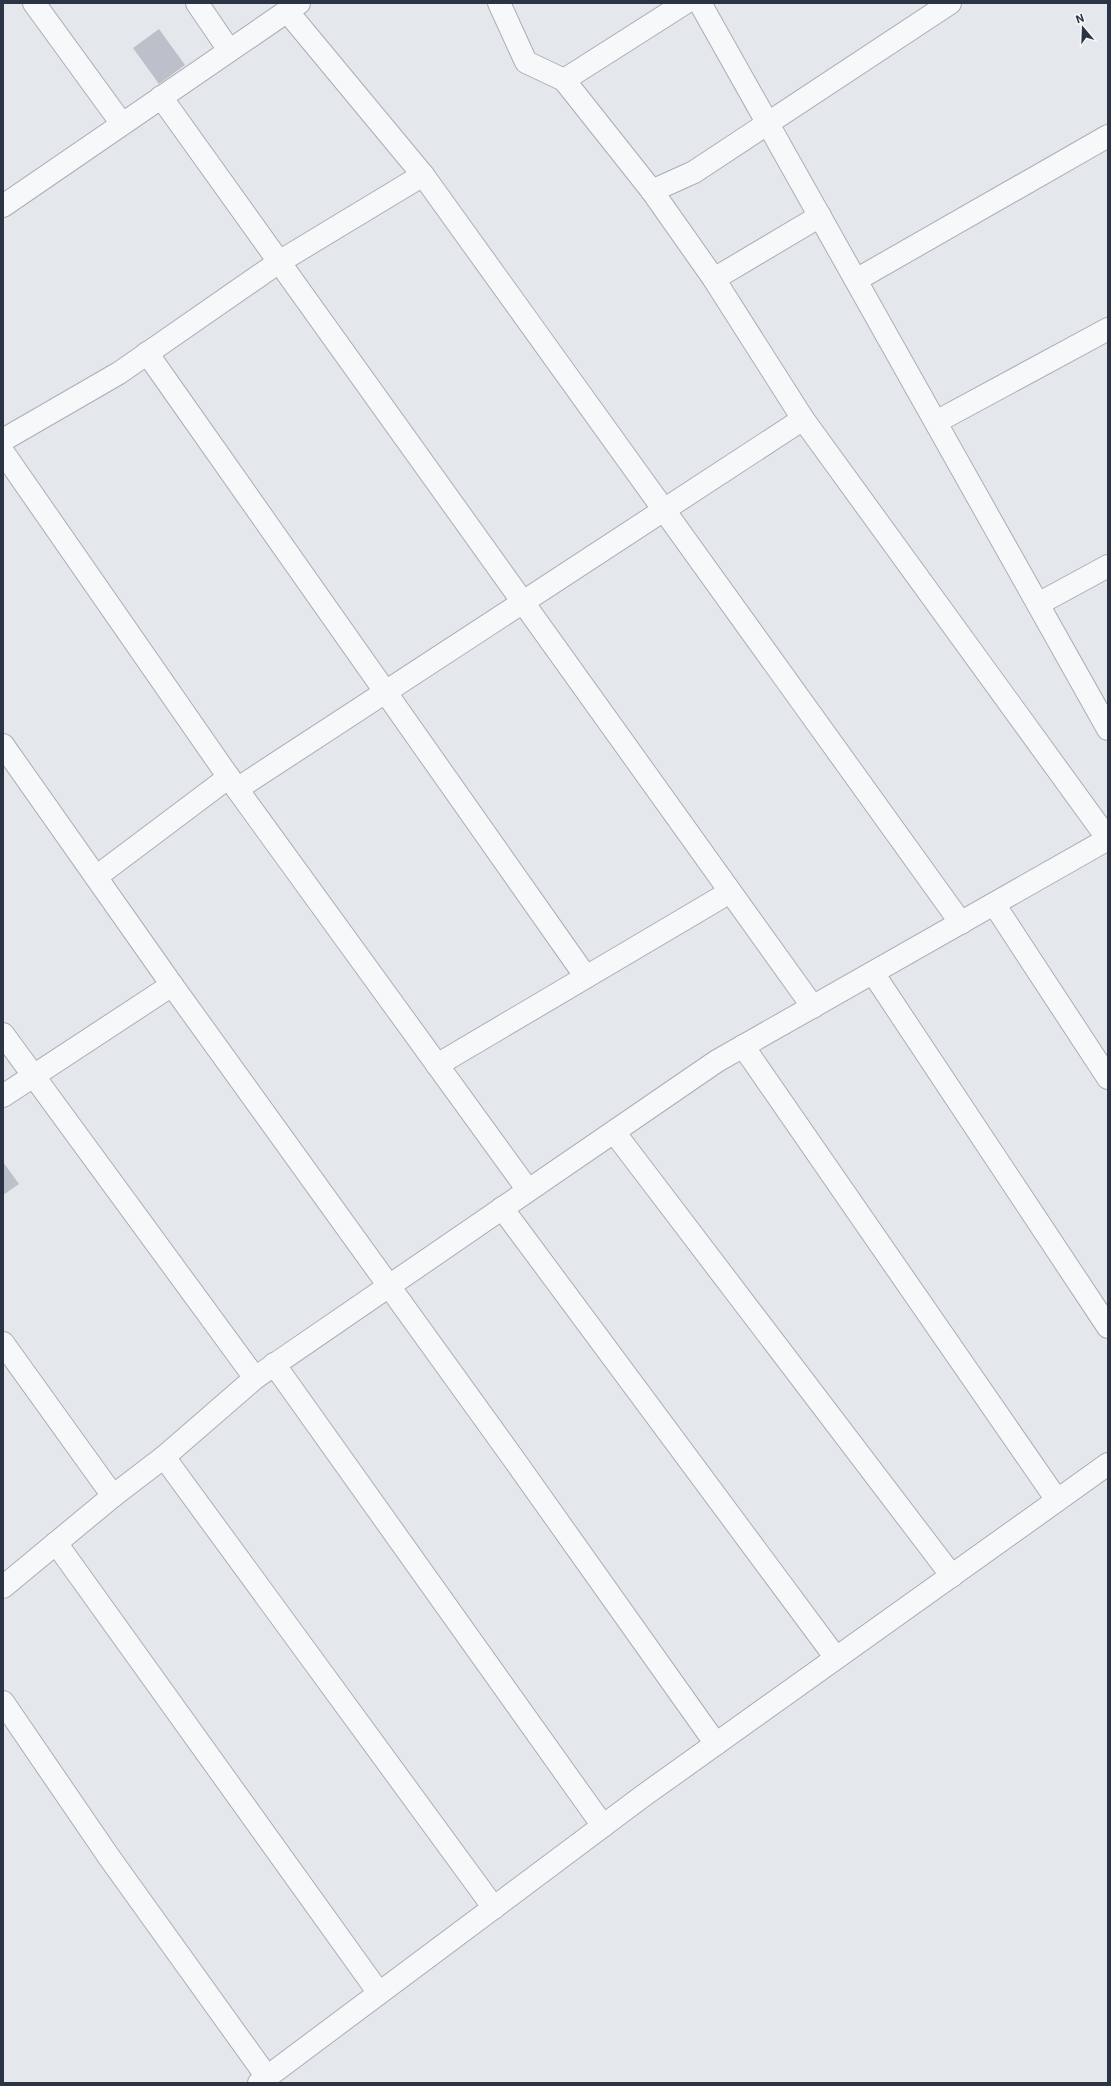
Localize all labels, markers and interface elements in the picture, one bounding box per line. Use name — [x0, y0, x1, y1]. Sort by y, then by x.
north arrow — [1063, 8, 1103, 48]
text: N — [1074, 12, 1086, 26]

